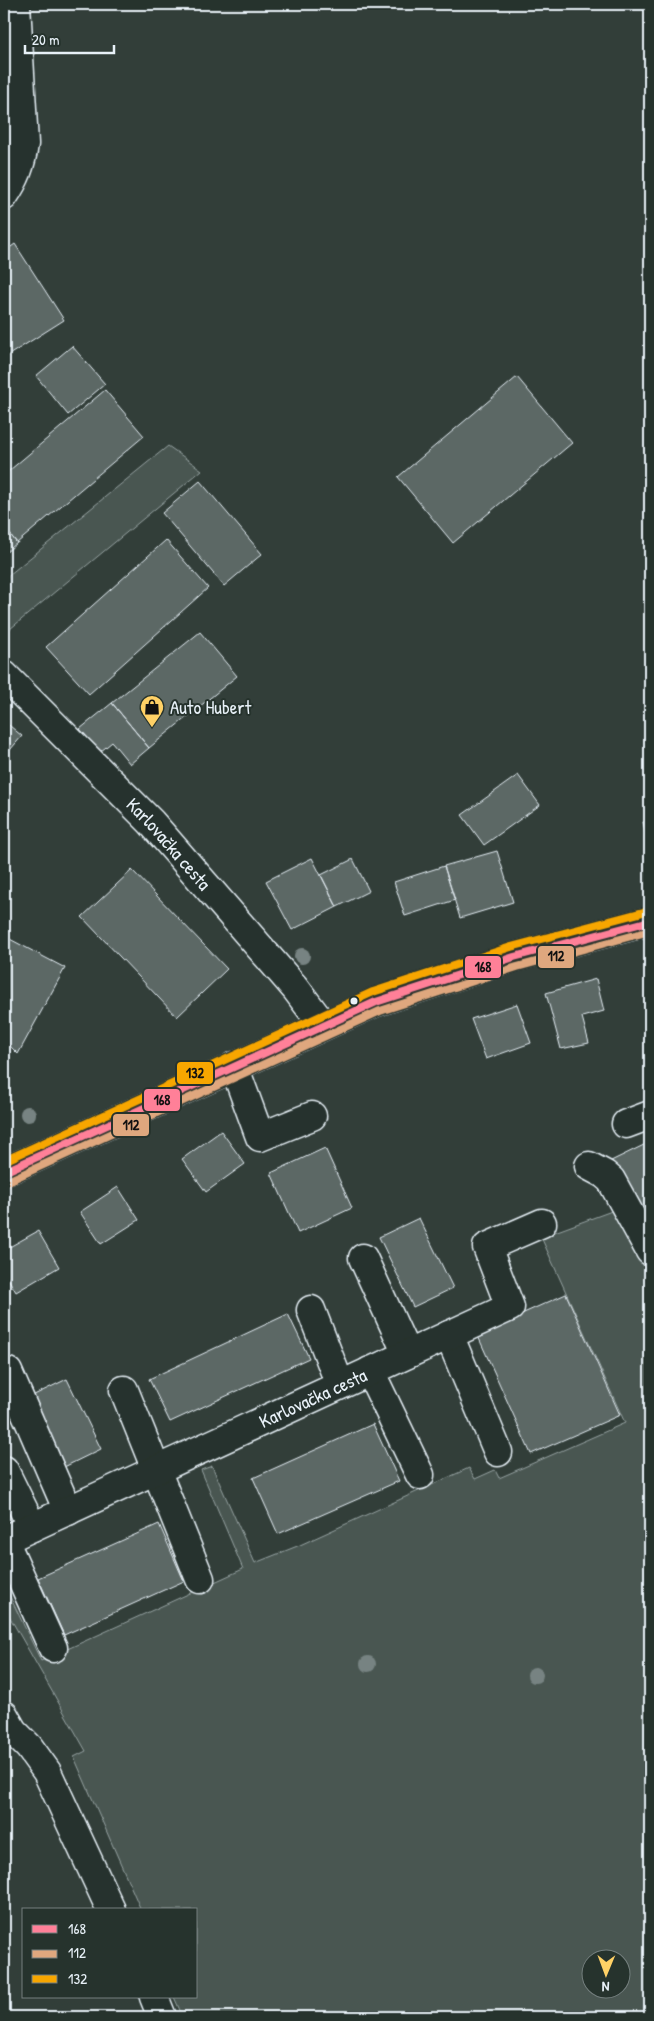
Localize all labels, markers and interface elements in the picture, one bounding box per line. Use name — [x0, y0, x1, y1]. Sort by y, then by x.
scale bar — [25, 22, 114, 54]
text: 20 m — [32, 29, 59, 50]
shop icon: Auto Hubert — [139, 694, 165, 728]
place label: Auto Hubert — [170, 694, 252, 720]
street label: Karlovačka cesta — [121, 792, 218, 896]
line badge: 112 — [537, 945, 575, 969]
text: 112 — [548, 946, 565, 965]
line badge: 168 — [464, 955, 502, 979]
text: 168 — [475, 957, 491, 976]
unlabelled marker — [349, 996, 359, 1006]
line badge: 132 — [176, 1061, 214, 1085]
text: 132 — [186, 1063, 204, 1082]
line badge: 168 — [143, 1088, 181, 1112]
text: 168 — [154, 1090, 170, 1109]
line badge: 112 — [112, 1113, 150, 1137]
text: 112 — [123, 1115, 140, 1134]
street label: Karlovačka cesta — [255, 1362, 371, 1434]
legend — [22, 1908, 198, 1998]
text: 168 — [68, 1918, 86, 1939]
text: 112 — [68, 1942, 86, 1963]
north arrow — [582, 1948, 632, 1998]
text: 132 — [68, 1968, 87, 1989]
text: N — [601, 1978, 610, 1997]

